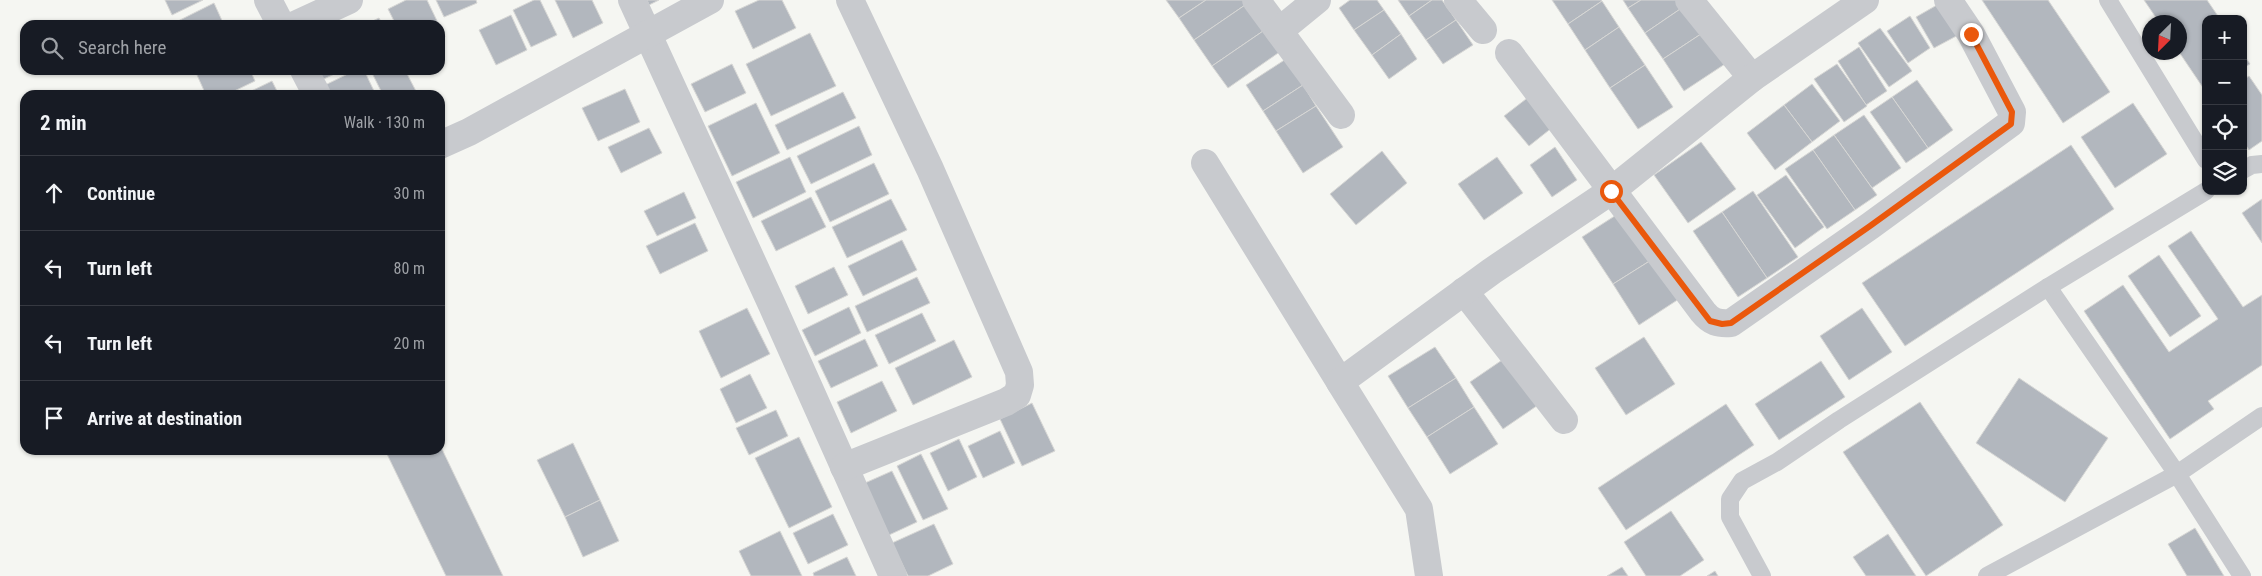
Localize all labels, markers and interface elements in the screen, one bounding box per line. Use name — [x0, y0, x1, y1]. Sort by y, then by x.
north arrow — [2142, 15, 2187, 60]
map controls — [2202, 15, 2247, 195]
button: + — [2202, 15, 2247, 60]
search box — [20, 20, 445, 75]
route end — [1960, 23, 1983, 46]
icon: search — [38, 34, 66, 62]
text: Search here — [78, 36, 166, 59]
button: − — [2202, 60, 2247, 105]
button: locate — [2202, 105, 2247, 150]
text: 2 min — [40, 111, 87, 135]
text: Walk · 130 m — [344, 113, 425, 132]
button: layers — [2202, 150, 2247, 195]
icon: ahead — [40, 179, 68, 207]
route start — [1600, 180, 1623, 203]
text: Continue — [87, 182, 155, 205]
text: 30 m — [393, 184, 425, 203]
icon: left — [40, 254, 68, 282]
text: Turn left — [87, 257, 152, 280]
text: 80 m — [393, 259, 425, 278]
icon: left — [40, 329, 68, 357]
text: Turn left — [87, 332, 152, 355]
text: 20 m — [393, 334, 425, 353]
icon: arrive — [40, 404, 68, 432]
text: Arrive at destination — [87, 407, 242, 430]

